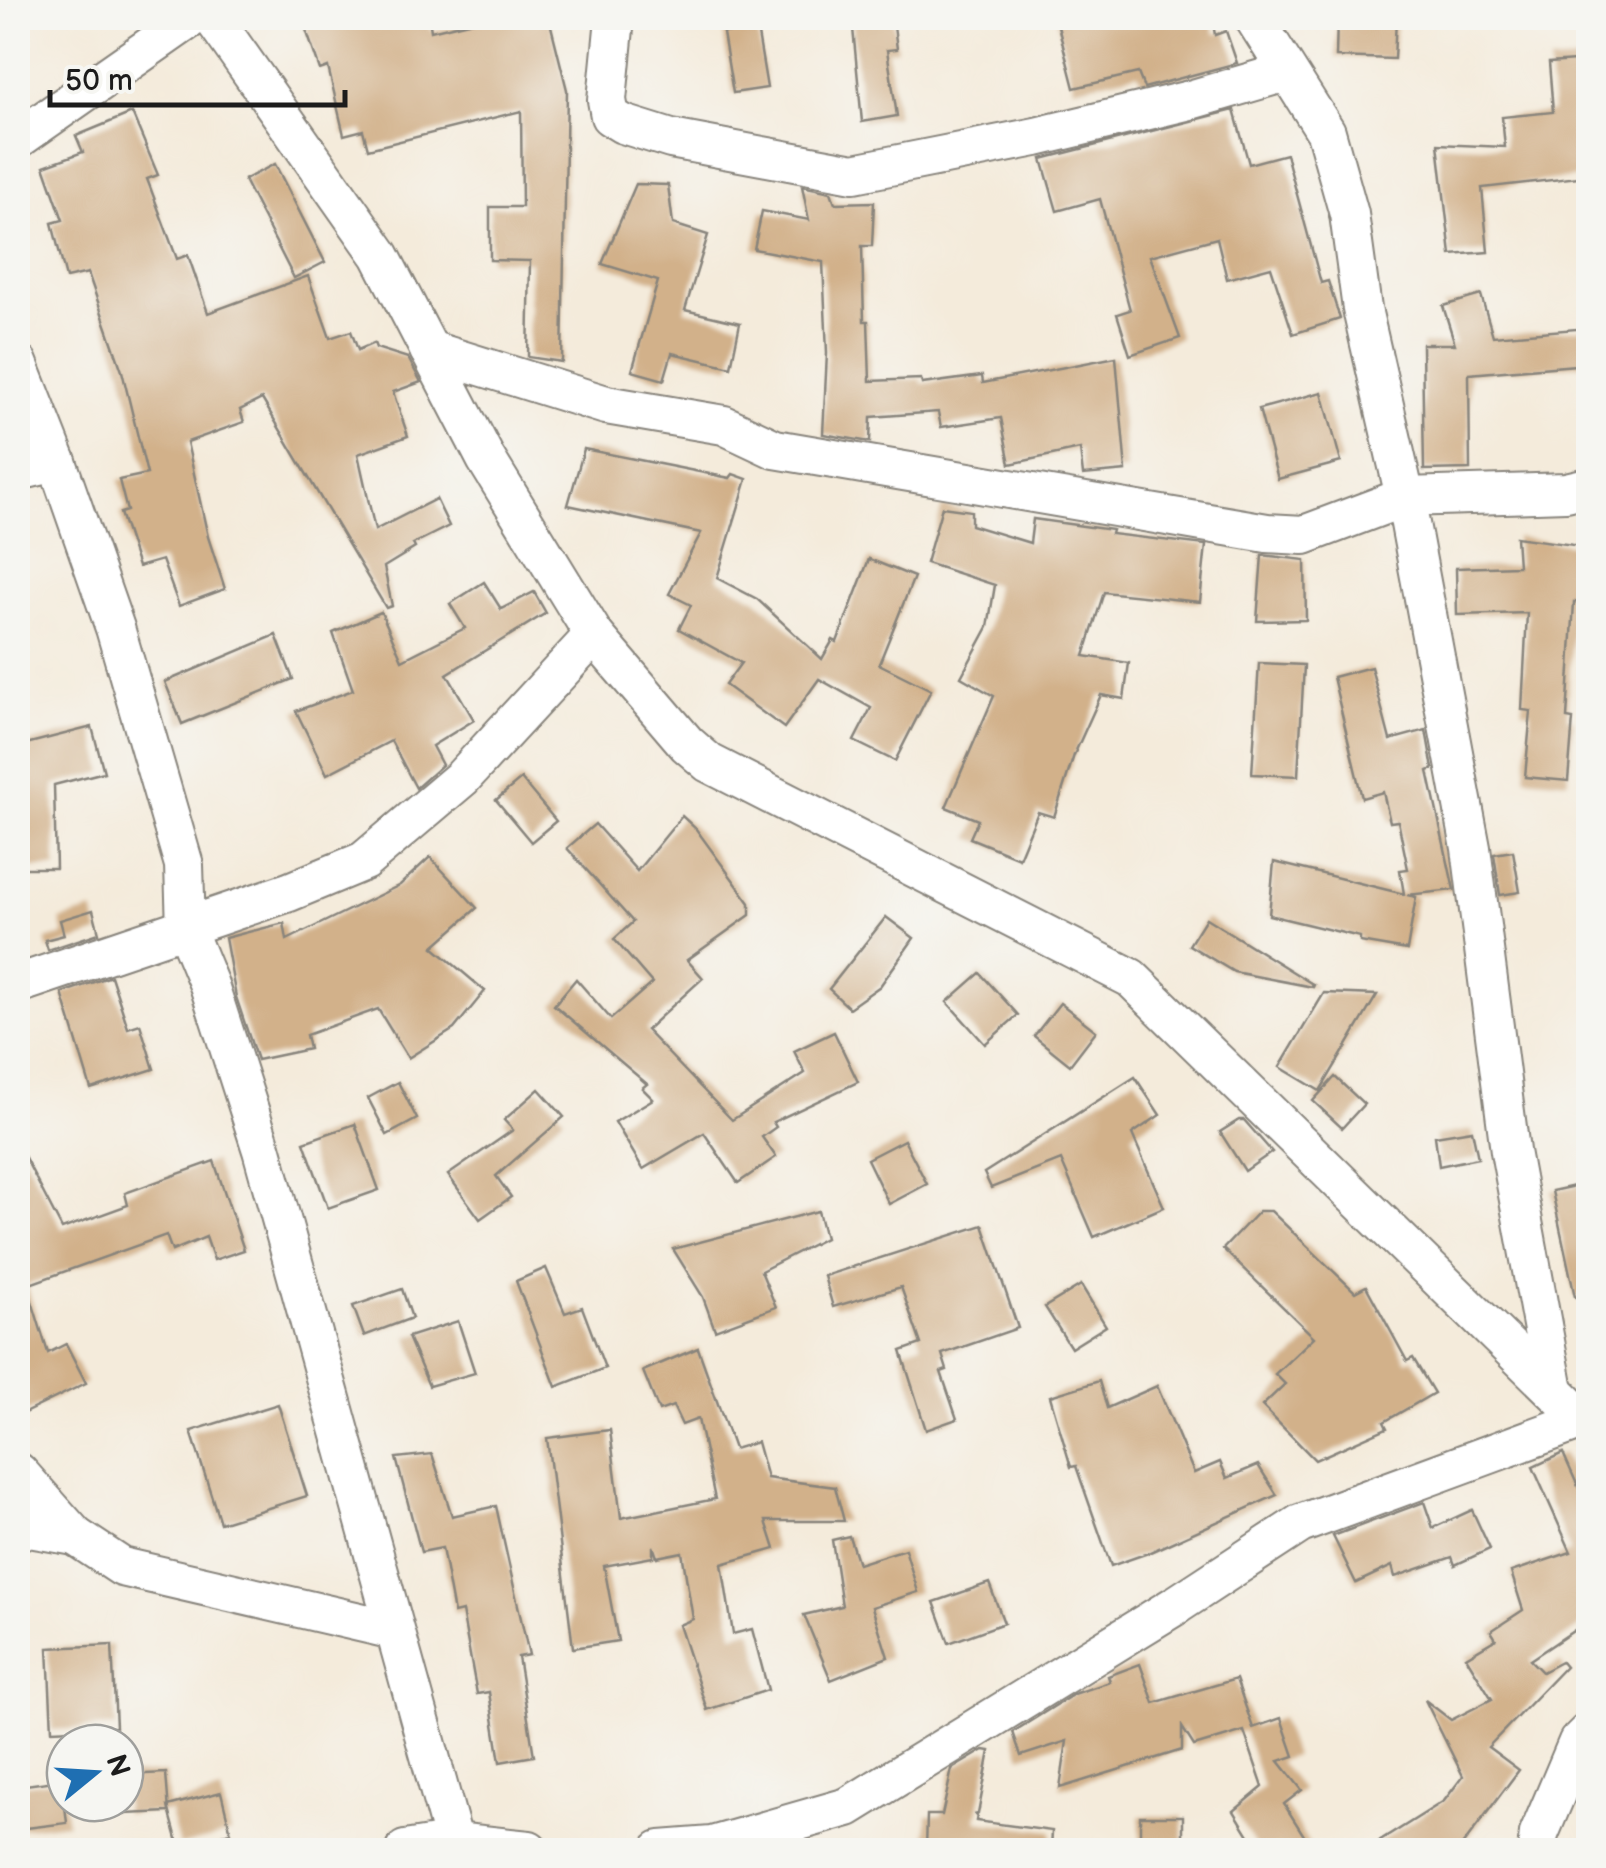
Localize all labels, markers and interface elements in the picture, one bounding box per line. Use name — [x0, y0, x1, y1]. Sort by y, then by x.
scale bar — [50, 45, 345, 107]
text: 50 m — [65, 63, 133, 99]
north arrow — [45, 1723, 145, 1823]
text: N — [98, 1751, 136, 1781]

